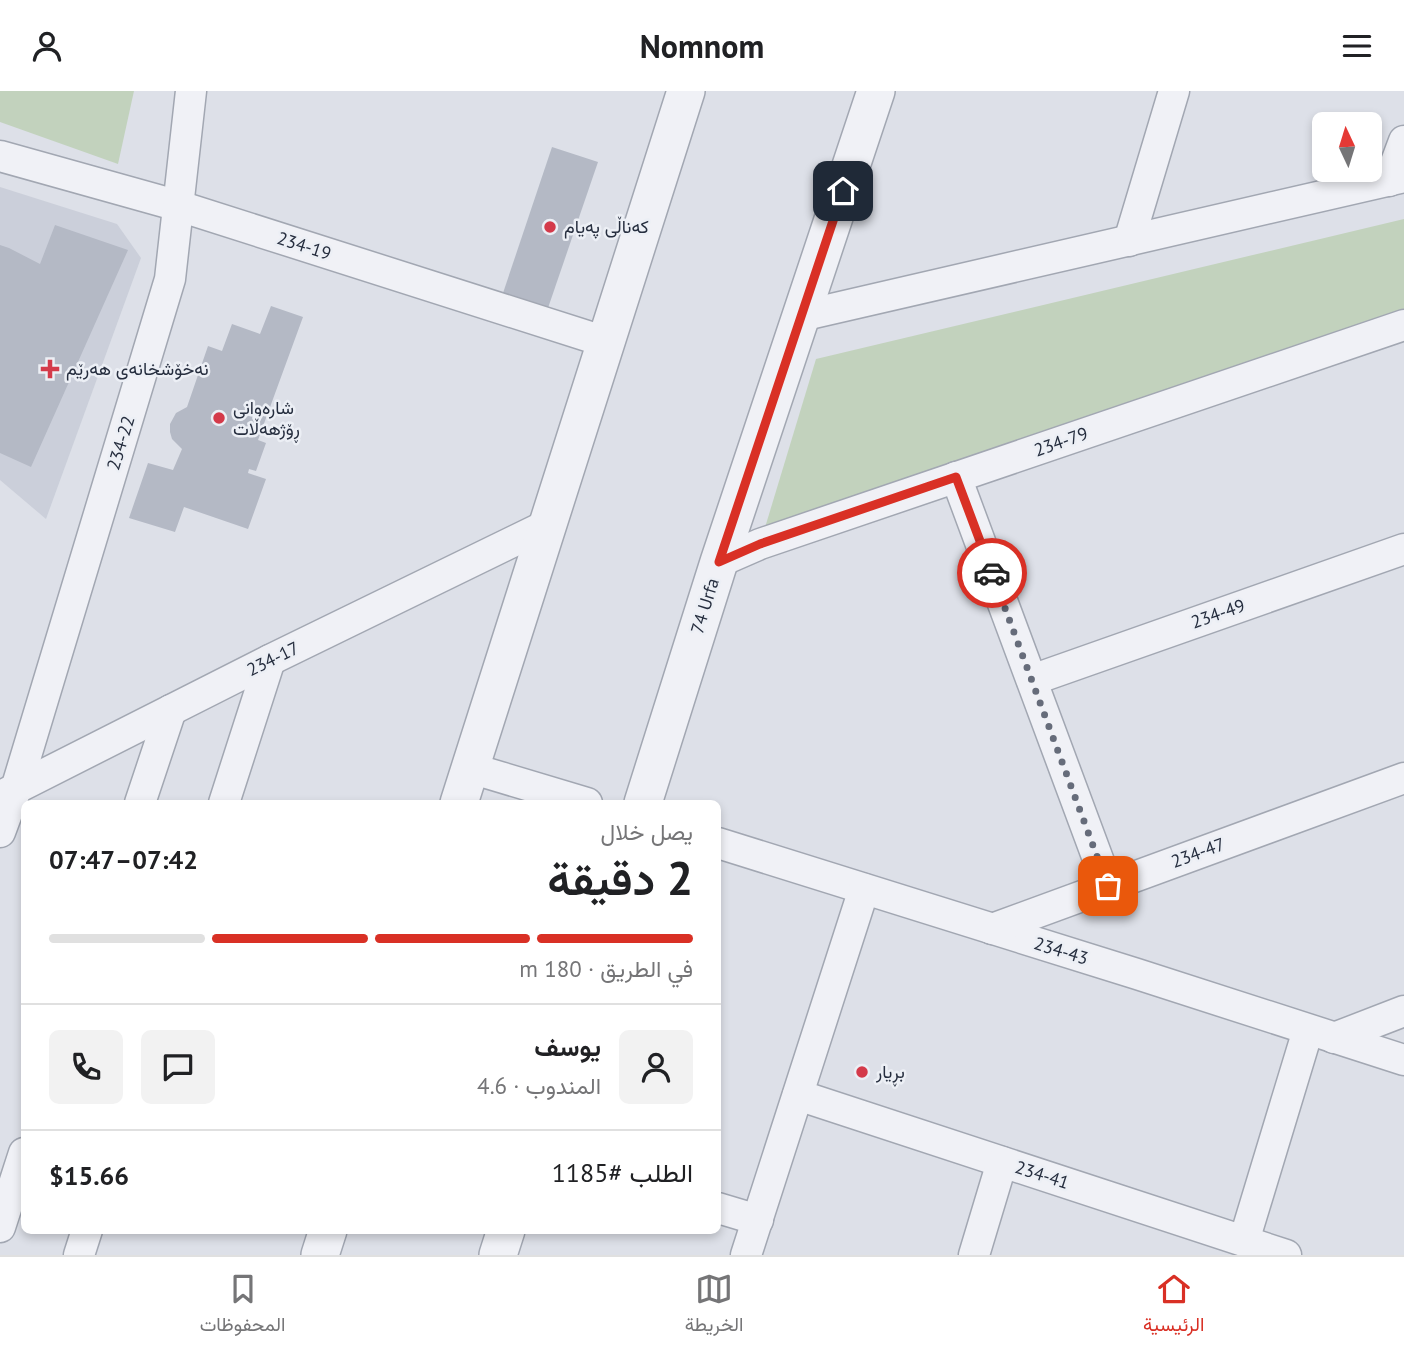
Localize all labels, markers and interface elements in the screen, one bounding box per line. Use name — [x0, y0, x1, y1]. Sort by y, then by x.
text: Nomnom — [640, 25, 764, 67]
icon: person — [28, 27, 66, 65]
icon: menu — [1338, 27, 1376, 65]
north arrow — [1312, 112, 1382, 182]
map controls — [1312, 112, 1382, 182]
pin — [813, 161, 873, 221]
icon: home — [824, 172, 862, 210]
place label: کەناڵی پەیام — [564, 215, 649, 239]
marker: کەناڵی پەیام — [542, 219, 558, 235]
street label: 234-19 — [274, 226, 334, 265]
place label: نەخۆشخانەی هەرێم — [66, 357, 209, 381]
marker: نەخۆشخانەی هەرێم — [40, 359, 60, 379]
place label: شارەوانی ڕۆژهەڵات — [233, 396, 300, 443]
marker: شارەوانی ڕۆژهەڵات — [211, 410, 227, 426]
street label: 234-22 — [101, 413, 140, 473]
street label: 234-79 — [1031, 422, 1091, 461]
courier — [957, 538, 1027, 608]
icon: car — [973, 554, 1011, 592]
street label: 74 Urfa — [685, 575, 724, 636]
street label: 234-49 — [1188, 594, 1248, 633]
street label: 234-17 — [243, 636, 303, 681]
text: يصل خلال — [601, 817, 693, 846]
street label: 234-47 — [1168, 832, 1228, 873]
text: 07:42–07:47 — [49, 843, 198, 876]
text: 2 دقيقة — [547, 848, 693, 908]
pin — [1078, 856, 1138, 916]
icon: bag — [1089, 867, 1127, 905]
street label: 234-43 — [1031, 931, 1091, 970]
text: في الطريق · 180 m — [519, 954, 693, 983]
button: phone — [49, 1030, 123, 1104]
button: chat — [141, 1030, 215, 1104]
text: يوسف — [534, 1030, 601, 1063]
button: person — [619, 1030, 693, 1104]
place label: بڕیار — [875, 1060, 905, 1087]
marker: بڕیار — [854, 1064, 870, 1080]
text: المندوب · 4.6 — [477, 1071, 601, 1100]
street label: 234-41 — [1012, 1155, 1072, 1194]
text: الطلب #1185 — [552, 1156, 693, 1189]
text: $15.66 — [49, 1159, 129, 1192]
tab: المحفوظات — [200, 1270, 285, 1341]
tab: الخريطة — [685, 1270, 743, 1341]
tab: الرئيسية — [1143, 1270, 1204, 1341]

